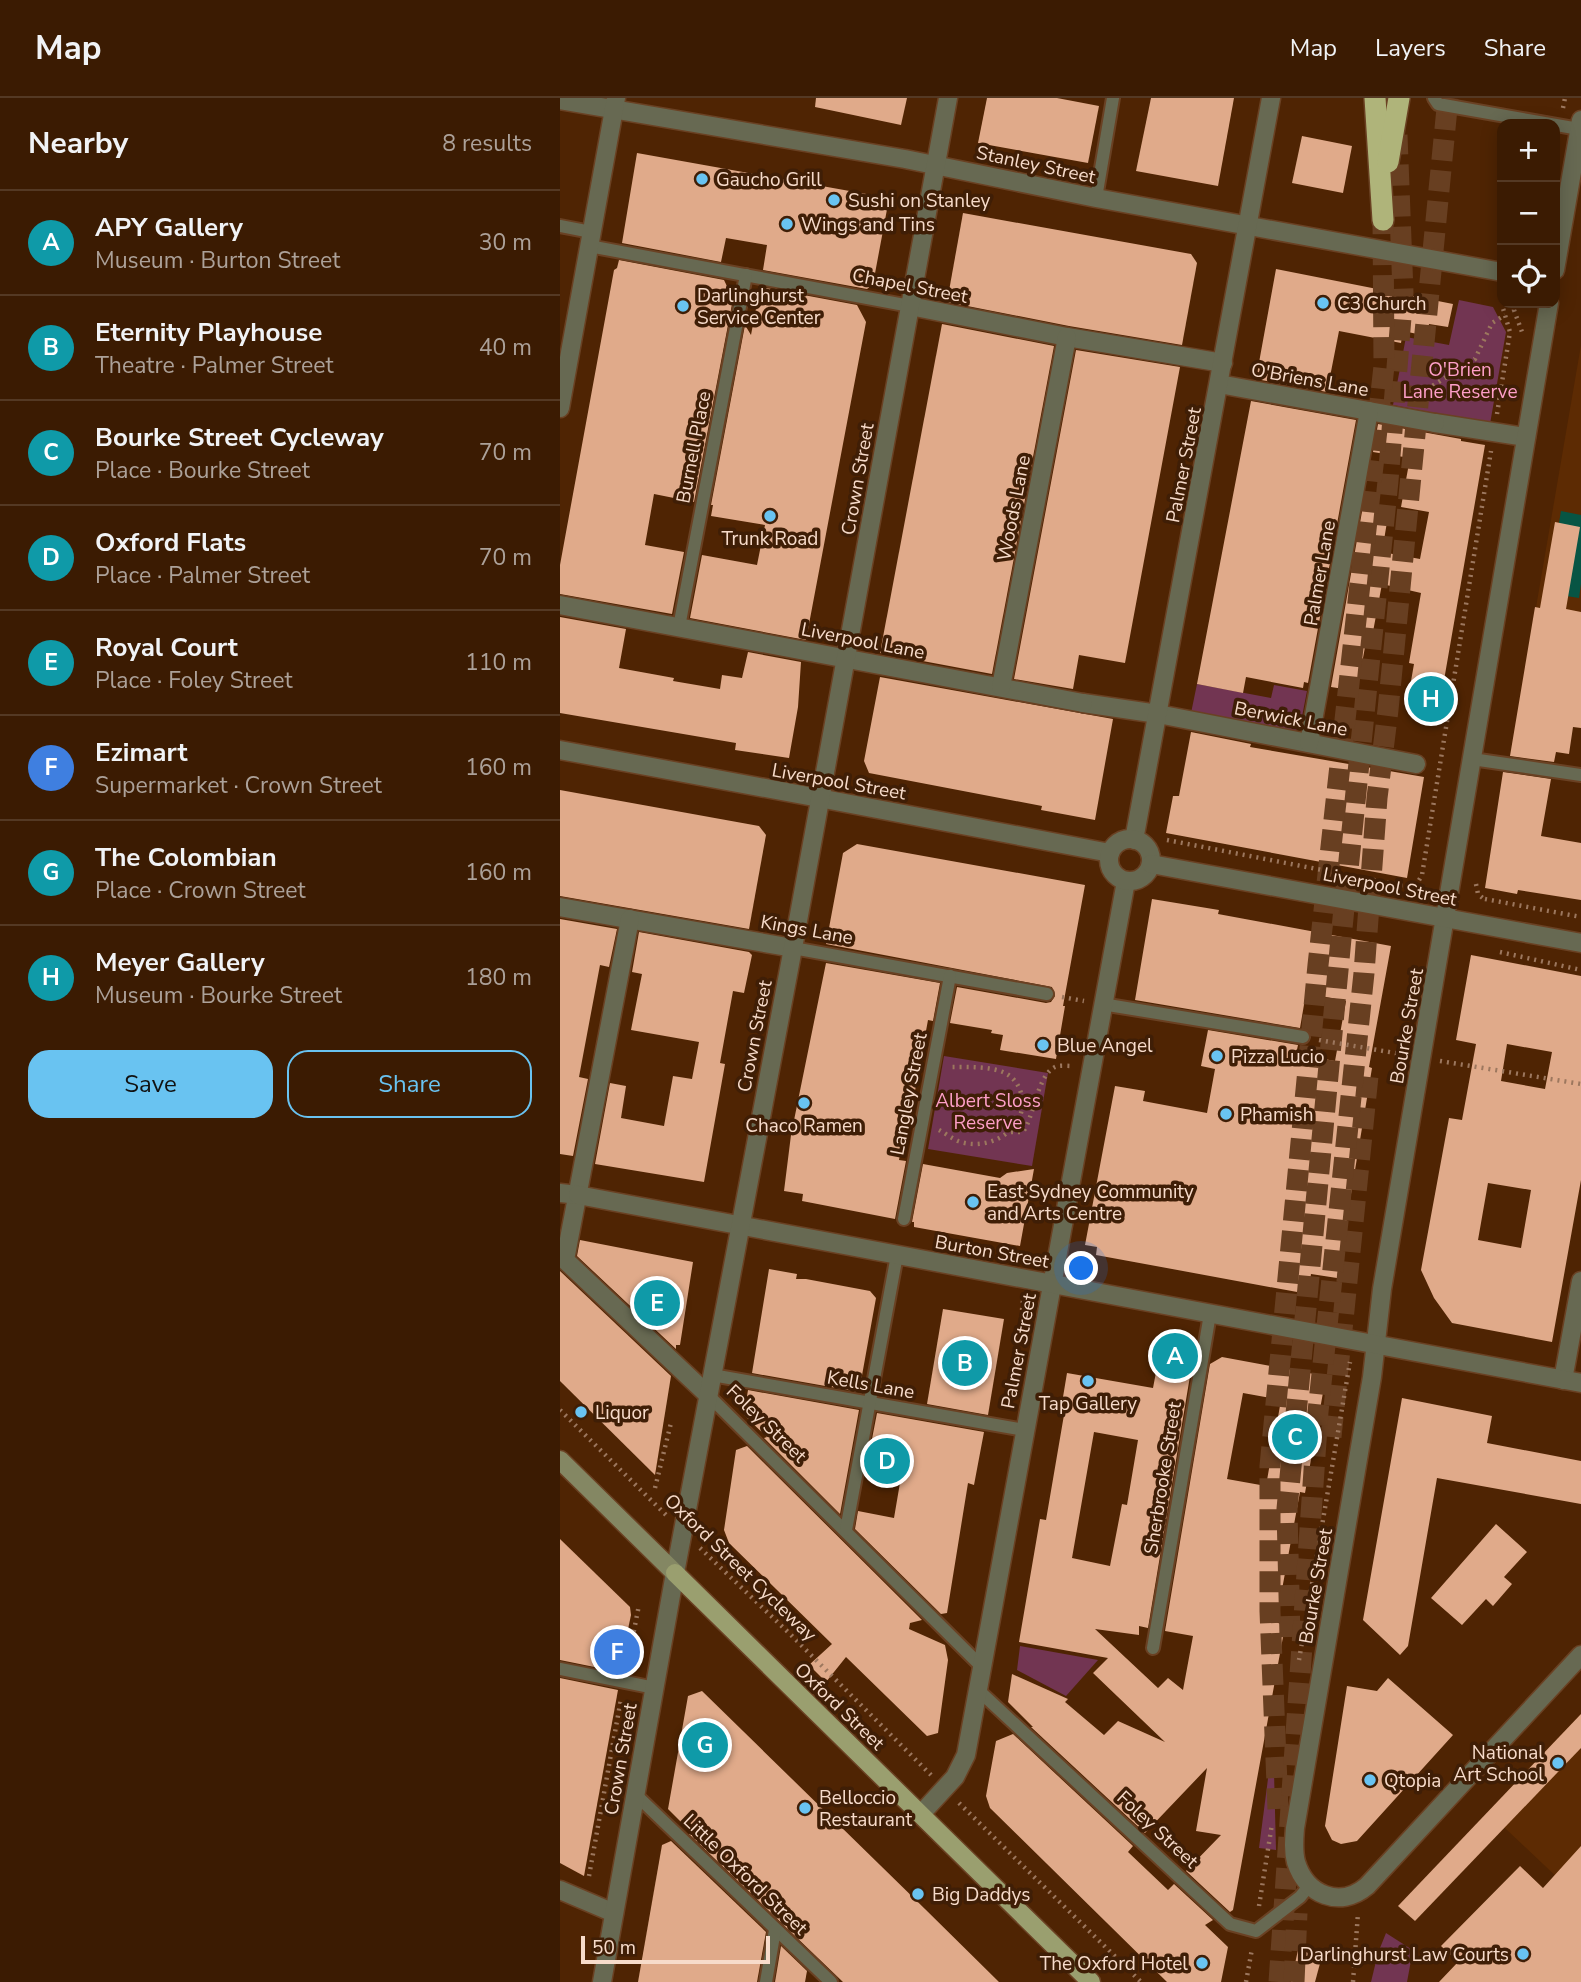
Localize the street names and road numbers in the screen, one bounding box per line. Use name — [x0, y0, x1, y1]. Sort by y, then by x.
street label: Stanley Street — [974, 140, 1098, 190]
street label: Chapel Street — [850, 262, 970, 310]
street label: O'Briens Lane — [1249, 357, 1371, 403]
street label: Burnell Place — [670, 389, 718, 506]
street label: Palmer Street — [1160, 405, 1208, 525]
street label: Crown Street — [835, 421, 881, 537]
street label: Woods Lane — [991, 453, 1037, 563]
street label: Palmer Lane — [1298, 518, 1342, 628]
street label: Liverpool Lane — [799, 616, 927, 666]
street label: Berwick Lane — [1232, 695, 1350, 743]
street label: Liverpool Street — [770, 757, 908, 807]
street label: Liverpool Street — [1321, 861, 1459, 913]
street label: Kings Lane — [759, 909, 855, 951]
street label: Bourke Street — [1384, 966, 1430, 1086]
street label: Crown Street — [731, 978, 779, 1094]
street label: Langley Street — [884, 1030, 934, 1158]
street label: Burton Street — [933, 1229, 1051, 1275]
street label: Palmer Street — [995, 1291, 1043, 1411]
street label: Kells Lane — [825, 1365, 917, 1405]
street label: Foley Street — [720, 1379, 812, 1469]
street label: Sherbrooke Street — [1138, 1400, 1188, 1556]
street label: Oxford Street Cycleway — [658, 1488, 822, 1648]
street label: Bourke Street — [1293, 1526, 1339, 1646]
street label: Oxford Street — [789, 1657, 890, 1756]
street label: Crown Street — [598, 1701, 644, 1817]
street label: Foley Street — [1111, 1785, 1204, 1874]
street label: Little Oxford Street — [677, 1808, 814, 1941]

